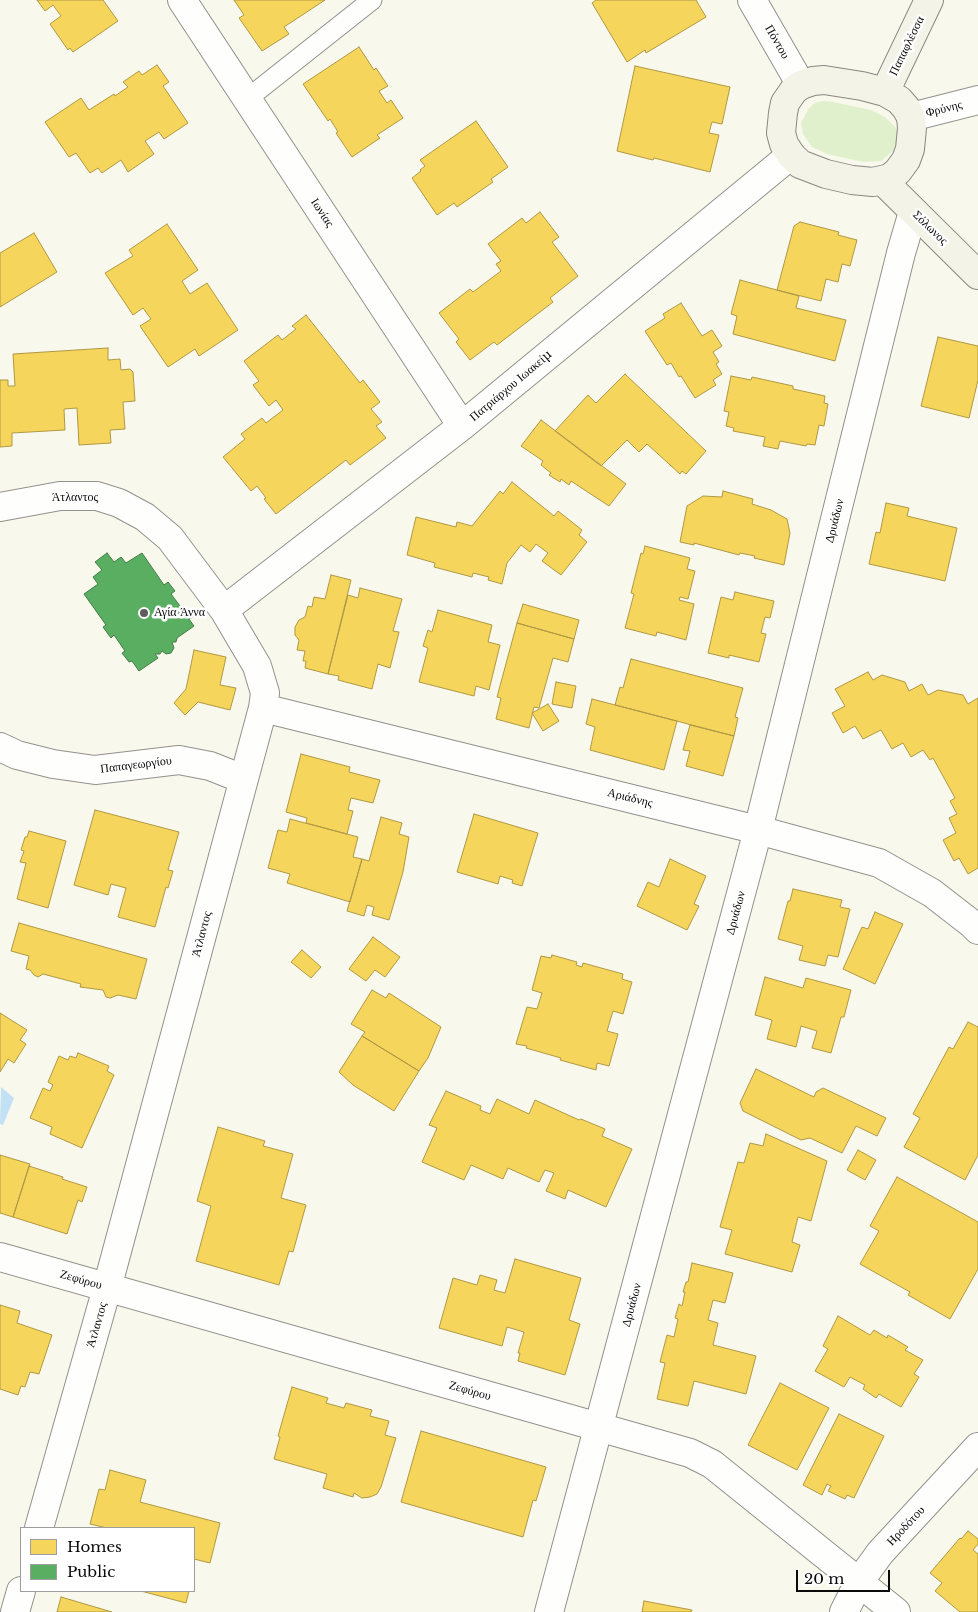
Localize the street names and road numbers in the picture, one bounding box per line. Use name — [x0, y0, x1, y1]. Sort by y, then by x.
street label: Παπαφλέσσα — [886, 14, 928, 78]
street label: Πόντου — [762, 22, 792, 62]
street label: Φρύνης — [924, 98, 964, 120]
street label: Ιωνίας — [307, 196, 337, 230]
street label: Σόλωνος — [910, 208, 950, 248]
street label: Πατριάρχου Ιωακείμ — [467, 347, 555, 425]
street label: Άτλαντος — [52, 491, 98, 505]
street label: Δρυάδων — [823, 497, 847, 545]
street label: Παπαγεωργίου — [99, 753, 173, 777]
street label: Αριάδνης — [606, 785, 654, 811]
street label: Δρυάδων — [723, 889, 749, 937]
street label: Άτλαντος — [189, 910, 215, 958]
street label: Ζεφύρου — [58, 1267, 104, 1293]
street label: Δρυάδων — [619, 1281, 645, 1329]
street label: Άτλαντος — [84, 1301, 110, 1349]
street label: Ζεφύρου — [447, 1378, 493, 1404]
street label: Ηροδότου — [884, 1503, 928, 1549]

